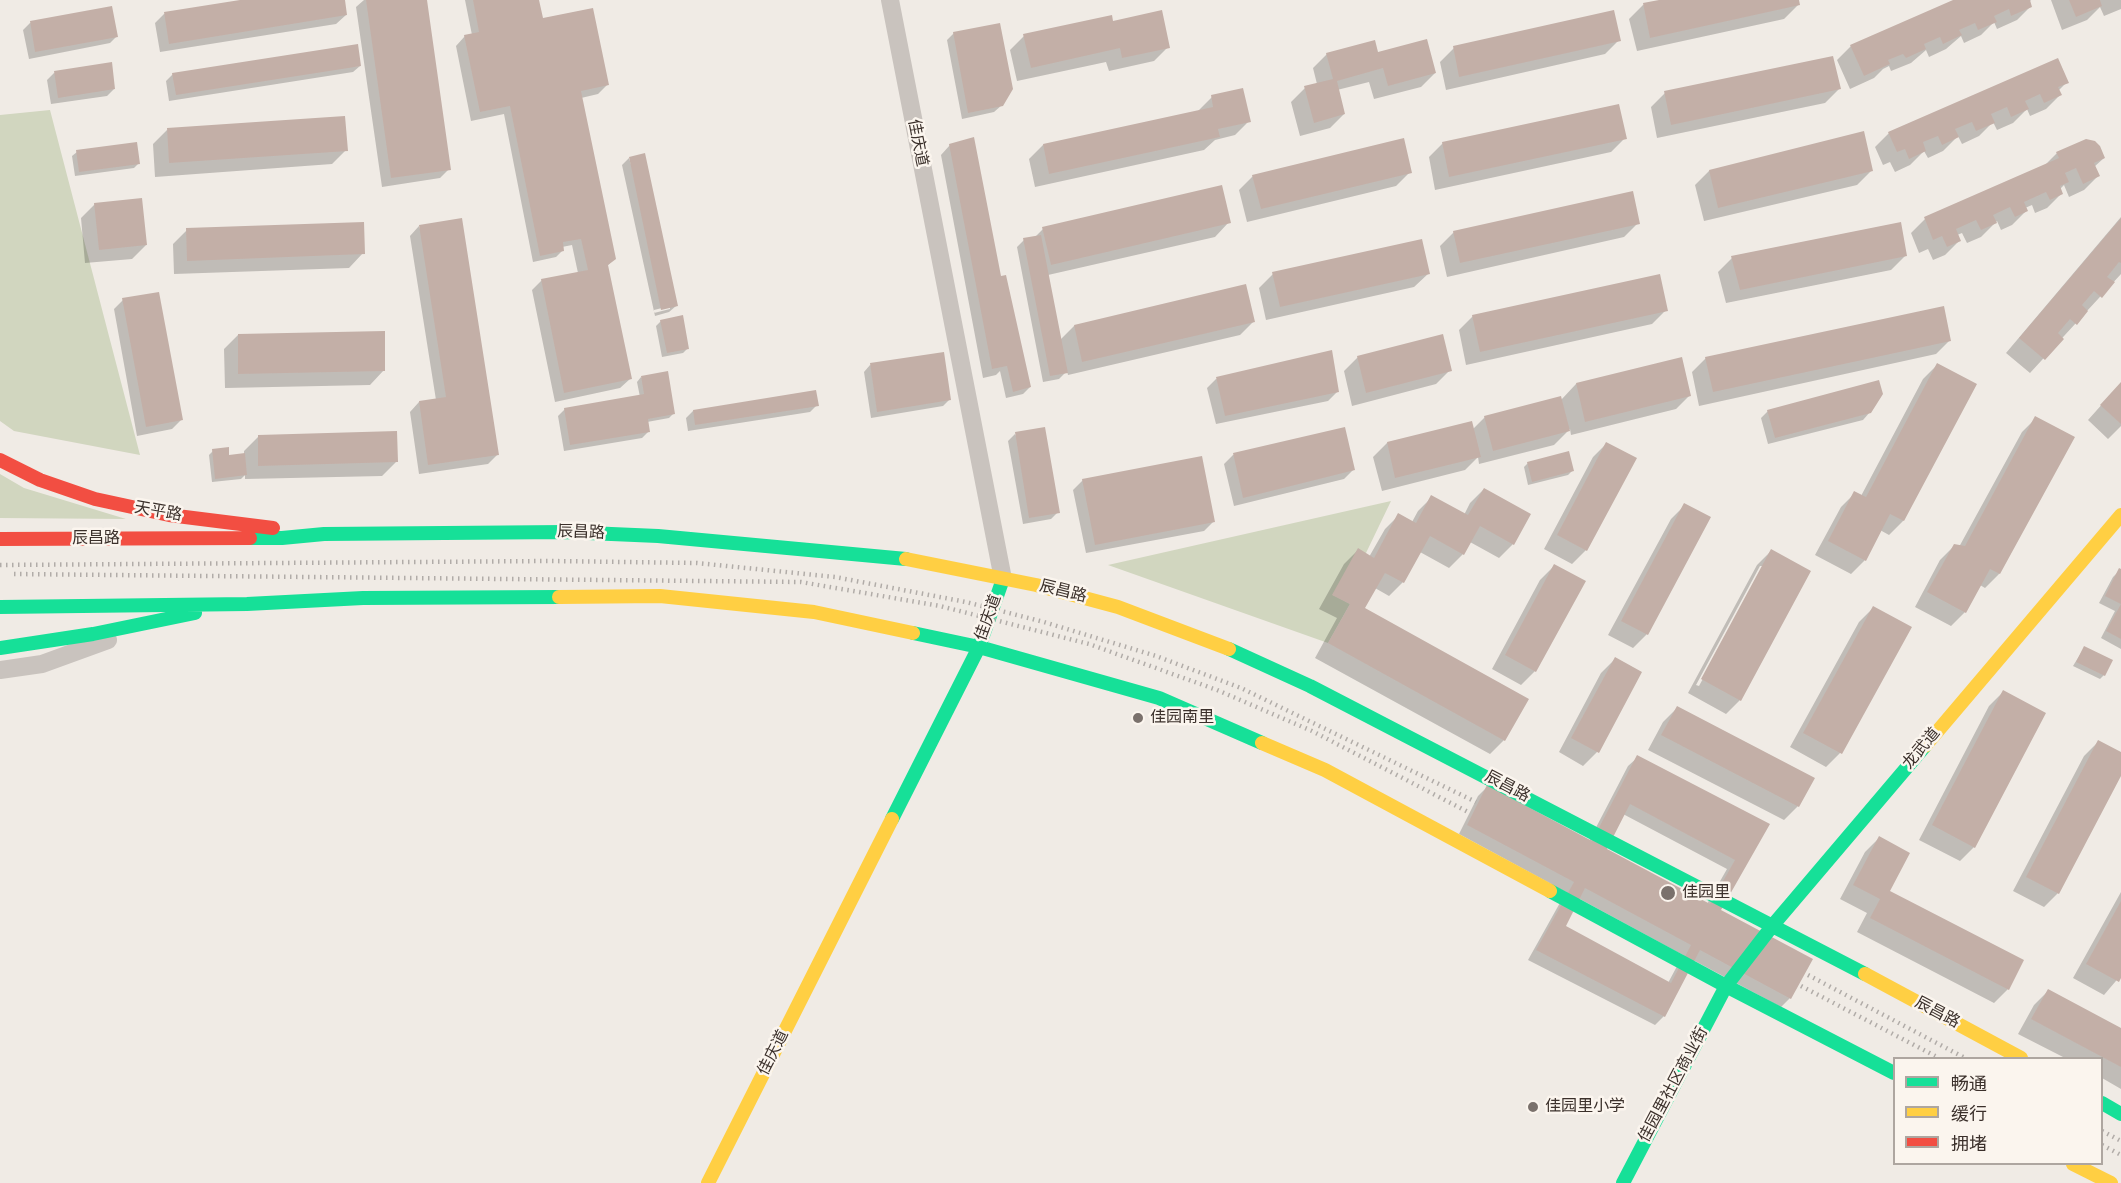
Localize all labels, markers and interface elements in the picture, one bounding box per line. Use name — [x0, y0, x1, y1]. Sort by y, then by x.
street label: 佳庆道 — [903, 118, 931, 168]
street label: 天平路 — [133, 498, 183, 526]
street label: 辰昌路 — [557, 523, 605, 543]
street label: 辰昌路 — [72, 529, 120, 549]
street label: 辰昌路 — [1037, 577, 1089, 607]
street label: 佳庆道 — [972, 592, 1006, 644]
place label: 佳园南里 — [1150, 708, 1214, 728]
marker: 佳园南里 — [1131, 711, 1145, 725]
street label: 龙武道 — [1899, 724, 1945, 774]
street label: 辰昌路 — [1481, 767, 1533, 807]
place label: 佳园里 — [1682, 883, 1730, 903]
marker: 佳园里 — [1659, 884, 1677, 902]
street label: 辰昌路 — [1911, 993, 1963, 1033]
street label: 佳园里社区商业街 — [1635, 1024, 1713, 1146]
street label: 佳庆道 — [755, 1027, 793, 1079]
legend — [1893, 1057, 2103, 1165]
text: 畅通 — [1951, 1072, 1987, 1096]
place label: 佳园里小学 — [1545, 1097, 1625, 1117]
marker: 佳园里小学 — [1526, 1100, 1540, 1114]
text: 缓行 — [1951, 1102, 1987, 1126]
text: 拥堵 — [1951, 1132, 1987, 1156]

